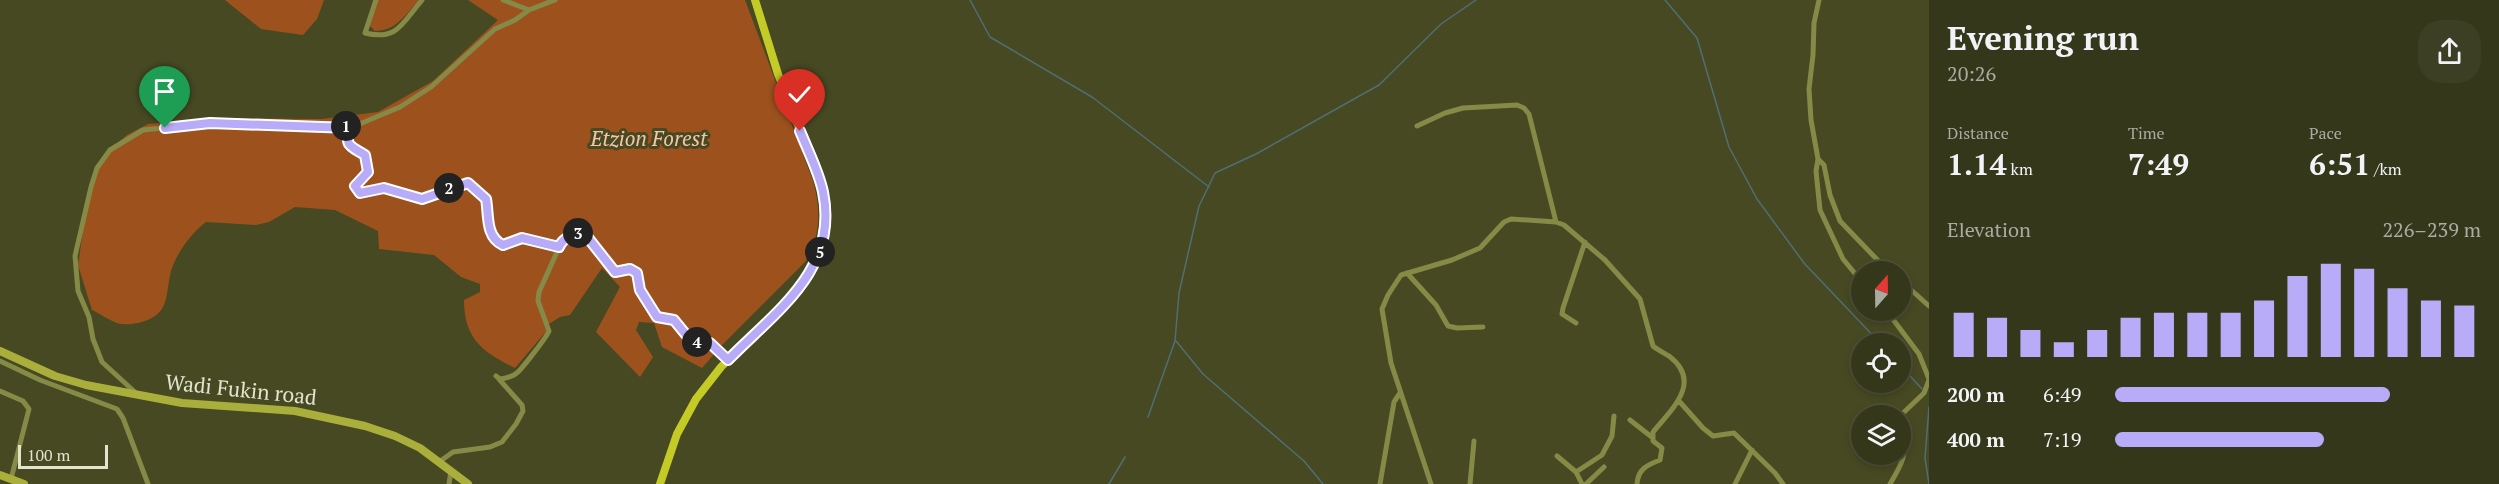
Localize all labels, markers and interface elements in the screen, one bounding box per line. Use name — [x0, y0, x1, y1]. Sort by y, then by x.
text: Evening run — [1947, 16, 2139, 59]
button: share — [2418, 20, 2481, 83]
text: 20:26 — [1947, 60, 1996, 87]
pin — [139, 66, 190, 128]
pin — [774, 69, 825, 131]
icon: arrive — [148, 75, 181, 108]
icon: check — [783, 78, 816, 111]
pin: 1 — [331, 111, 361, 141]
text: 1 — [341, 115, 351, 137]
text: Distance — [1947, 122, 2009, 144]
text: Time — [2128, 122, 2165, 144]
text: Pace — [2309, 122, 2342, 144]
park label: Etzion Forest — [590, 124, 708, 152]
text: 1.14 — [1947, 144, 2007, 184]
text: 7:49 — [2128, 144, 2189, 184]
text: 6:51 — [2309, 144, 2370, 184]
text: km — [2007, 158, 2033, 180]
text: /km — [2370, 158, 2402, 180]
pin: 2 — [434, 173, 464, 203]
text: 2 — [444, 177, 454, 199]
text: Elevation — [1947, 216, 2031, 243]
text: 226–239 m — [2382, 216, 2481, 243]
pin: 3 — [563, 218, 593, 248]
text: 3 — [573, 222, 583, 244]
pin: 5 — [805, 237, 835, 267]
text: 5 — [815, 241, 825, 263]
north arrow — [1851, 261, 1911, 321]
map controls — [1851, 261, 1911, 465]
pin: 4 — [682, 327, 712, 357]
text: 4 — [692, 331, 702, 353]
button: locate — [1851, 333, 1911, 393]
street label: Wadi Fukin road — [164, 367, 318, 411]
text: 200 m — [1947, 381, 2005, 408]
text: 6:49 — [2043, 381, 2082, 408]
button: layers — [1851, 405, 1911, 465]
text: 400 m — [1947, 426, 2005, 453]
text: 7:19 — [2043, 426, 2082, 453]
scale bar — [18, 442, 108, 470]
text: 100 m — [27, 444, 70, 466]

